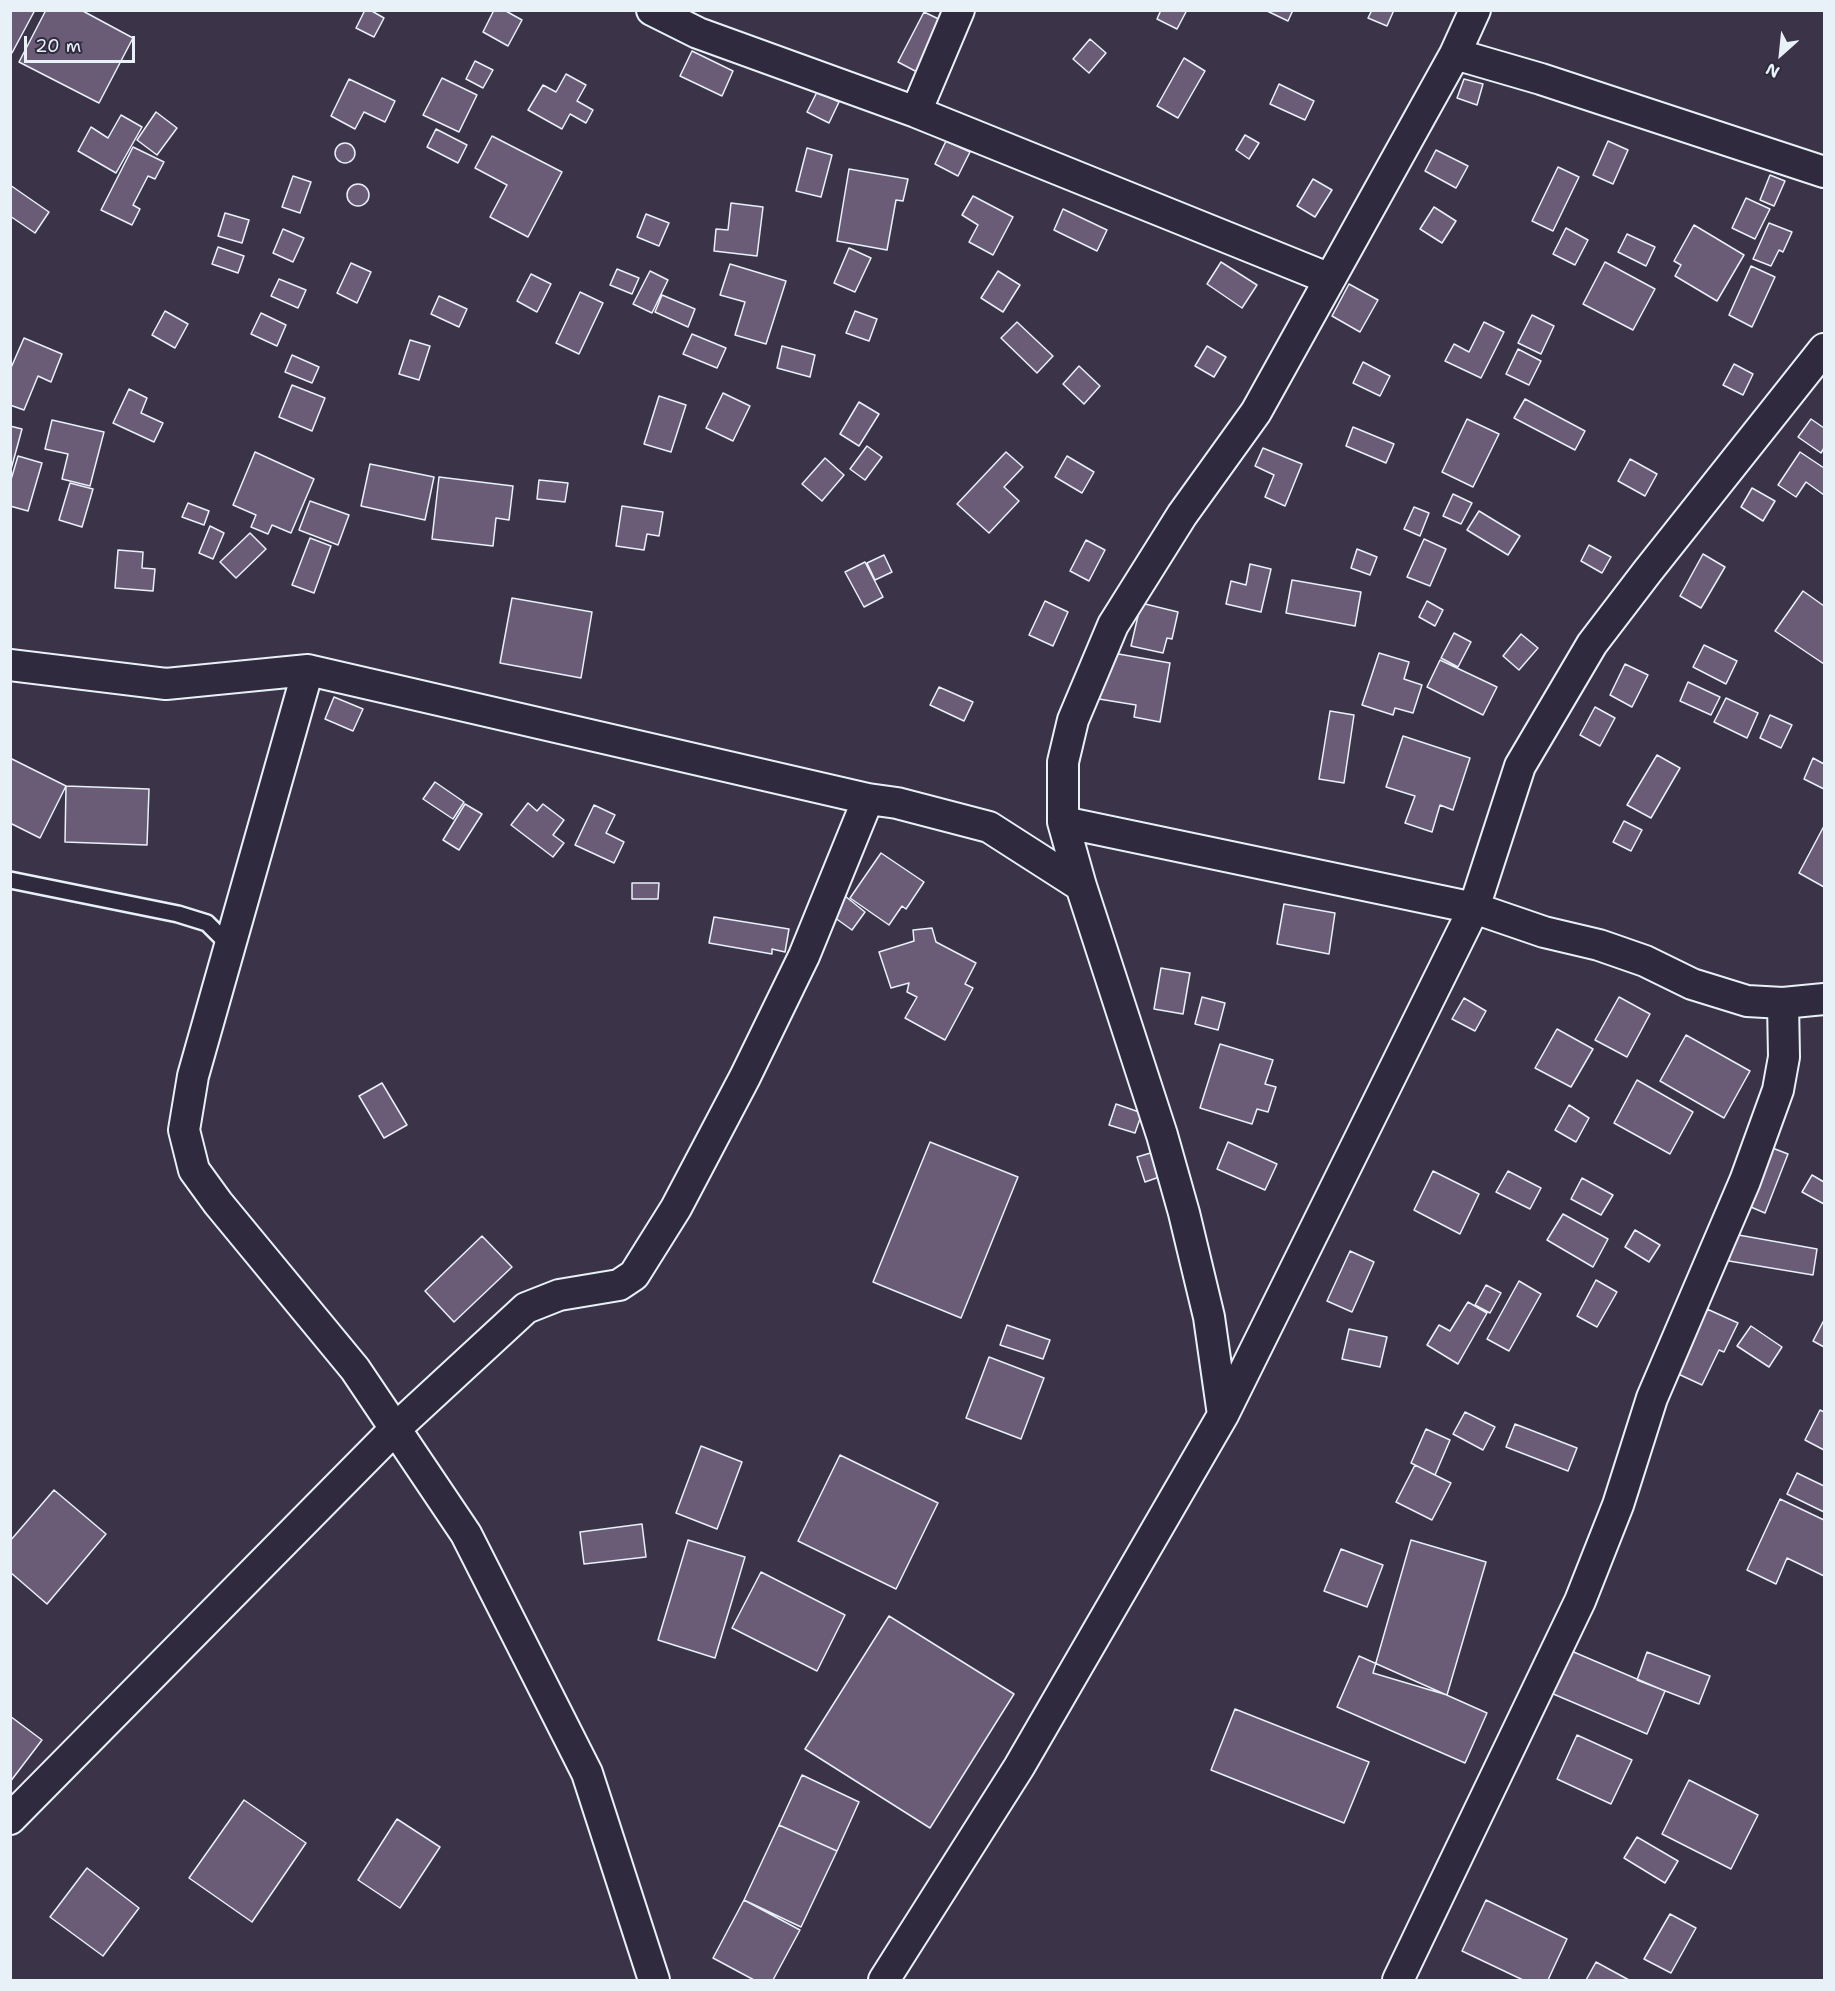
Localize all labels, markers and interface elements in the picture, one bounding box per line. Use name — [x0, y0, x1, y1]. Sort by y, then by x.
scale bar — [27, 24, 138, 62]
north arrow — [1751, 24, 1811, 84]
text: 20 m — [35, 34, 81, 58]
text: N — [1762, 58, 1783, 83]

